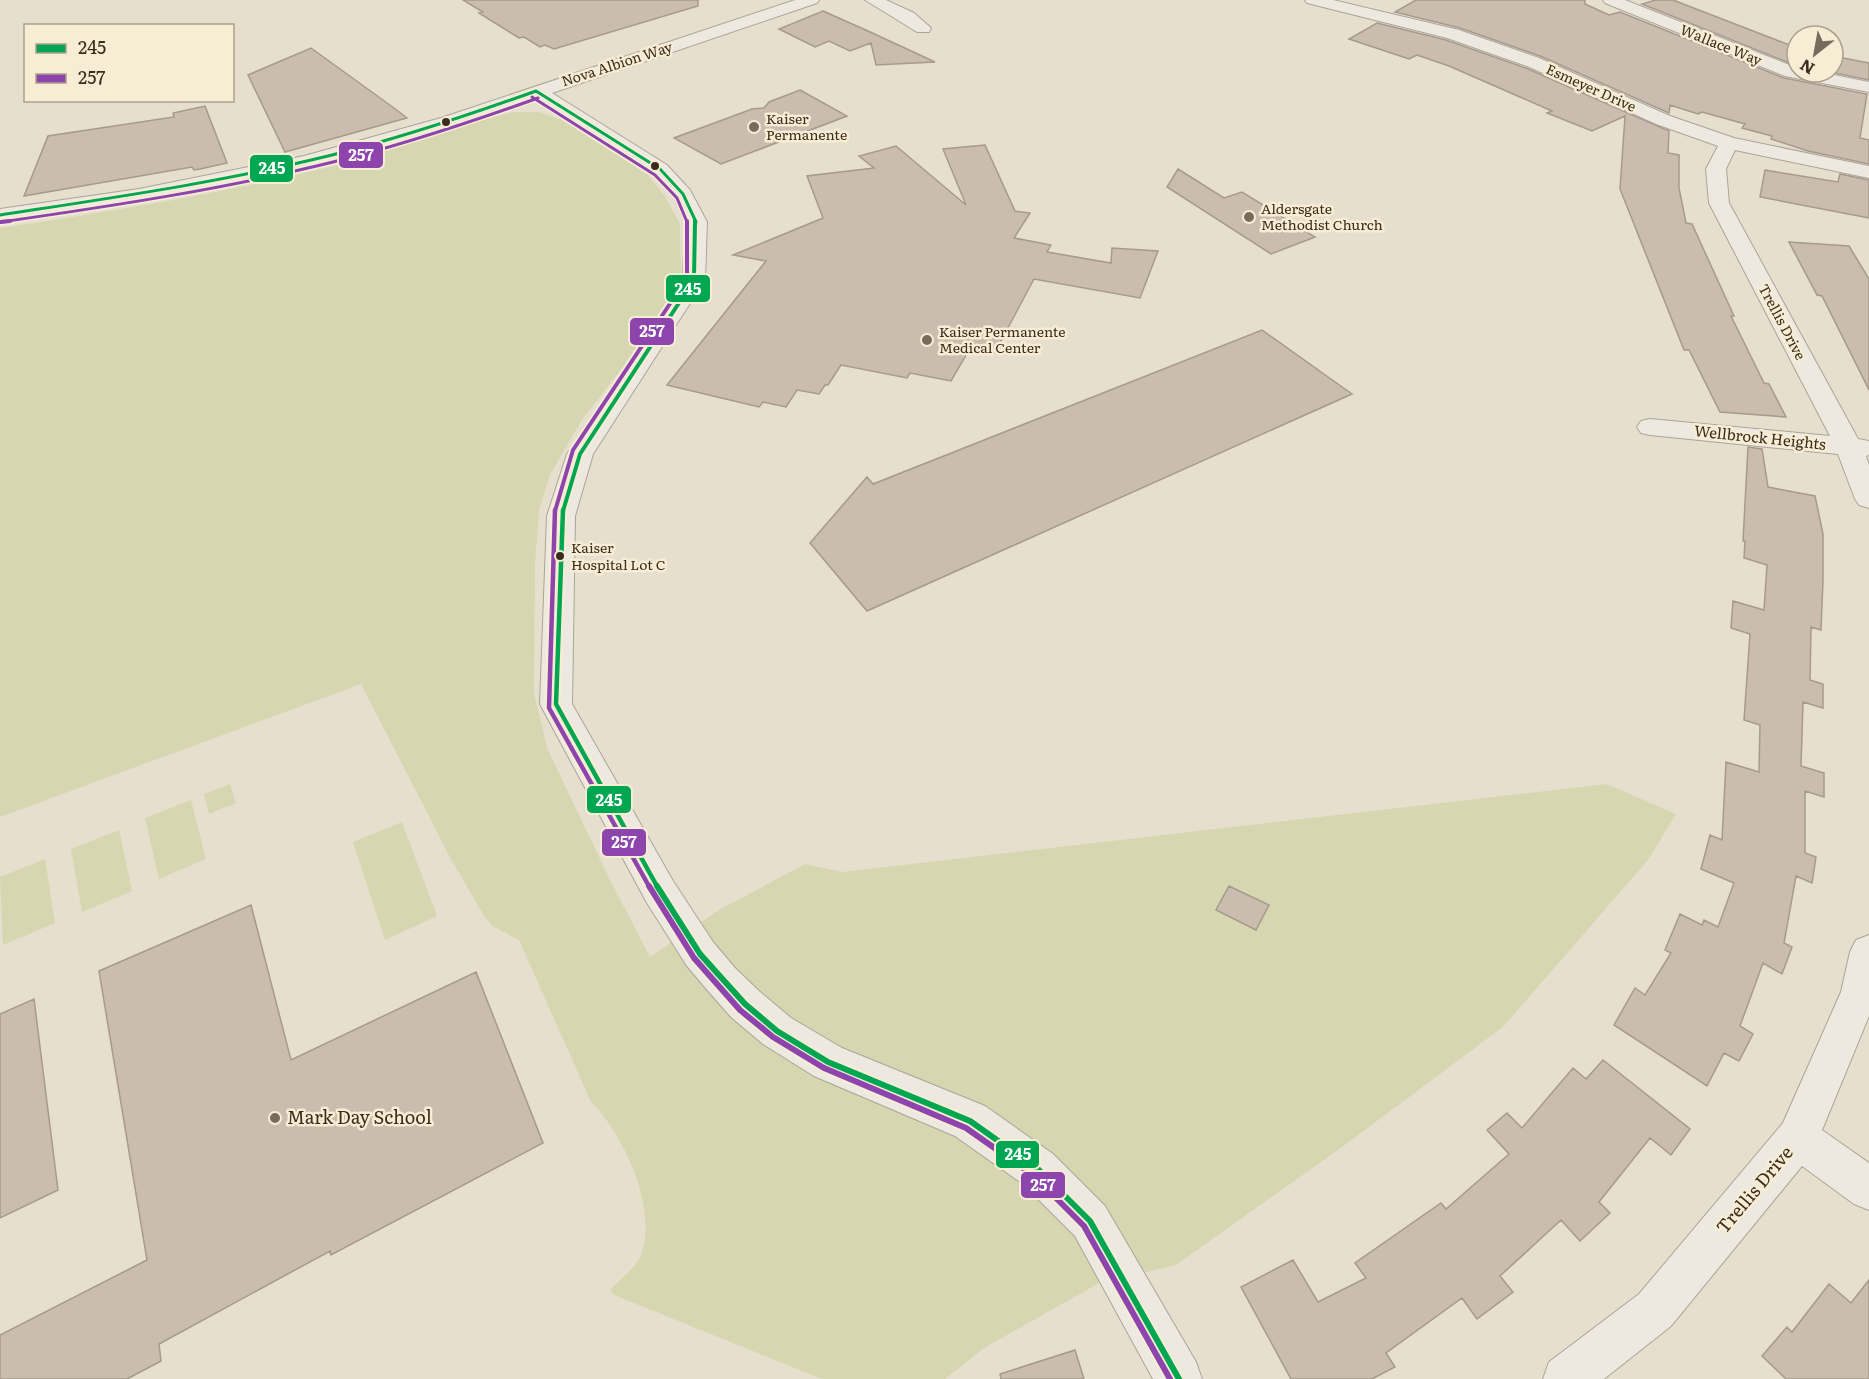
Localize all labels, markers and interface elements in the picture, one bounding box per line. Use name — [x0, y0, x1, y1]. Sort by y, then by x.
street label: Wallace Way — [1678, 19, 1766, 70]
legend — [24, 24, 234, 102]
north arrow — [1785, 24, 1845, 84]
text: 245 — [78, 33, 106, 60]
street label: Nova Albion Way — [559, 35, 676, 90]
text: N — [1795, 54, 1819, 81]
street label: Esmeyer Drive — [1543, 58, 1640, 116]
text: 257 — [78, 63, 105, 90]
place label: Kaiser Permanente — [766, 108, 847, 144]
unlabelled marker — [440, 116, 452, 128]
marker: Kaiser Permanente — [747, 120, 761, 134]
line badge: 257 — [338, 141, 384, 169]
text: 257 — [348, 142, 374, 166]
line badge: 245 — [249, 154, 294, 183]
text: 245 — [259, 155, 286, 179]
unlabelled marker — [649, 160, 661, 172]
place label: Aldersgate Methodist Church — [1261, 198, 1383, 234]
marker: Aldersgate Methodist Church — [1242, 210, 1256, 224]
line badge: 245 — [665, 274, 711, 303]
text: 245 — [675, 276, 702, 300]
street label: Trellis Drive — [1754, 280, 1811, 363]
line badge: 257 — [629, 317, 675, 346]
text: 257 — [639, 318, 665, 342]
place label: Kaiser Permanente Medical Center — [939, 321, 1066, 357]
marker: Kaiser Permanente Medical Center — [920, 333, 934, 347]
street label: Wellbrock Heights — [1693, 418, 1827, 455]
place label: Kaiser Hospital Lot C — [571, 537, 666, 574]
marker: Kaiser Hospital Lot C — [554, 550, 566, 562]
line badge: 245 — [586, 785, 632, 814]
text: 245 — [596, 787, 623, 811]
line badge: 257 — [601, 828, 647, 857]
text: 257 — [611, 829, 637, 853]
place label: Mark Day School — [287, 1103, 432, 1130]
marker: Mark Day School — [268, 1111, 282, 1125]
street label: Trellis Drive — [1709, 1139, 1799, 1239]
line badge: 245 — [995, 1140, 1040, 1169]
text: 245 — [1005, 1141, 1032, 1165]
line badge: 257 — [1020, 1171, 1066, 1199]
text: 257 — [1030, 1172, 1056, 1196]

